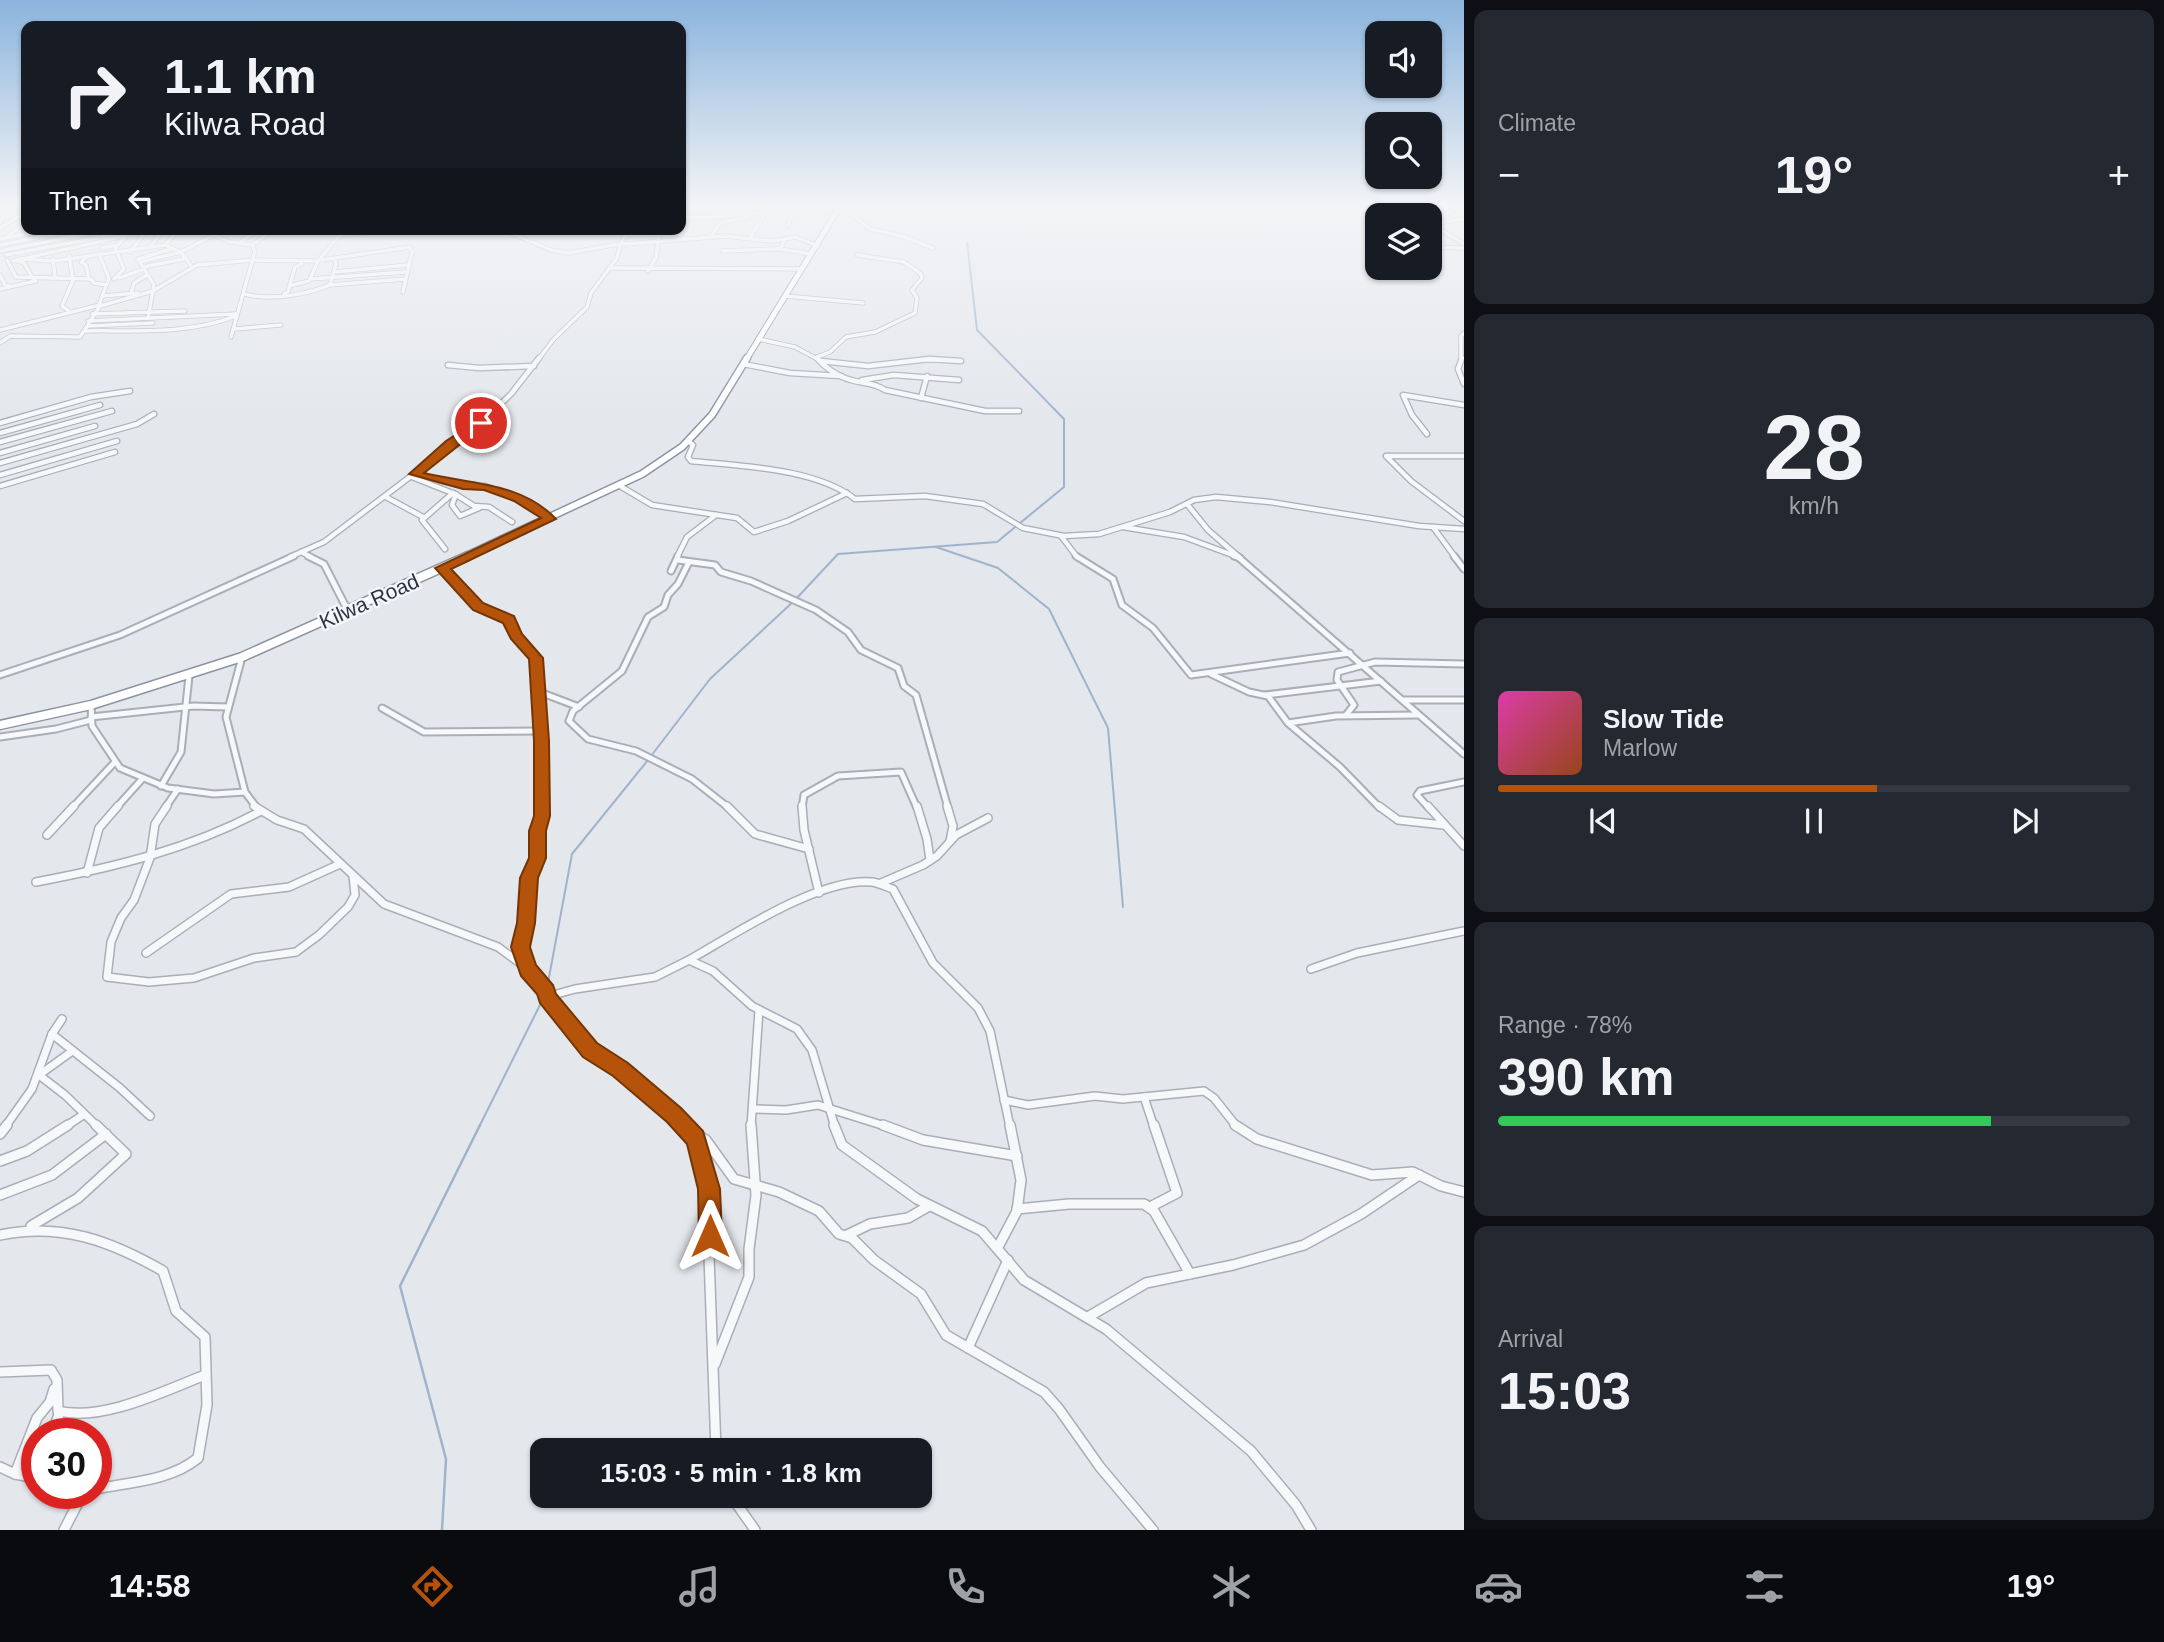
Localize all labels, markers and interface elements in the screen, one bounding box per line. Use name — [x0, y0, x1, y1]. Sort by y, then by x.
map controls — [1365, 21, 1442, 280]
button: sound — [1365, 21, 1442, 98]
icon: right — [49, 49, 140, 140]
text: 1.1 km — [164, 49, 317, 103]
text: Kilwa Road — [164, 106, 326, 142]
text: Climate — [1498, 110, 1576, 136]
button: search — [1365, 112, 1442, 189]
text: 19° — [1775, 146, 1853, 204]
text: − — [1498, 154, 1520, 196]
text: + — [2108, 154, 2130, 196]
icon: left — [122, 182, 160, 220]
text: Then — [49, 186, 108, 216]
button: layers — [1365, 203, 1442, 280]
pin — [451, 393, 511, 453]
text: 28 — [1763, 397, 1865, 498]
icon: arrive — [462, 404, 500, 442]
text: km/h — [1789, 493, 1839, 519]
street label: Kilwa Road — [316, 569, 422, 633]
text: Slow Tide — [1603, 704, 1724, 734]
text: Marlow — [1603, 735, 1677, 761]
icon: previous — [1584, 802, 1622, 840]
icon: pause — [1795, 802, 1833, 840]
icon: next — [2006, 802, 2044, 840]
text: Range · 78% — [1498, 1012, 1632, 1038]
text: 390 km — [1498, 1048, 1674, 1106]
position arrow — [673, 1199, 747, 1273]
text: Arrival — [1498, 1326, 1563, 1352]
text: 15:03 — [1498, 1362, 1631, 1420]
speed limit sign: 30 — [21, 1418, 112, 1509]
text: 15:03 · 5 min · 1.8 km — [600, 1458, 862, 1488]
icon: directions — [408, 1562, 457, 1611]
icon: music — [675, 1562, 724, 1611]
icon: phone — [941, 1562, 990, 1611]
icon: climate — [1207, 1562, 1256, 1611]
icon: car — [1474, 1562, 1523, 1611]
icon: filters — [1740, 1562, 1789, 1611]
text: 14:58 — [109, 1568, 191, 1604]
text: 19° — [2007, 1568, 2055, 1604]

